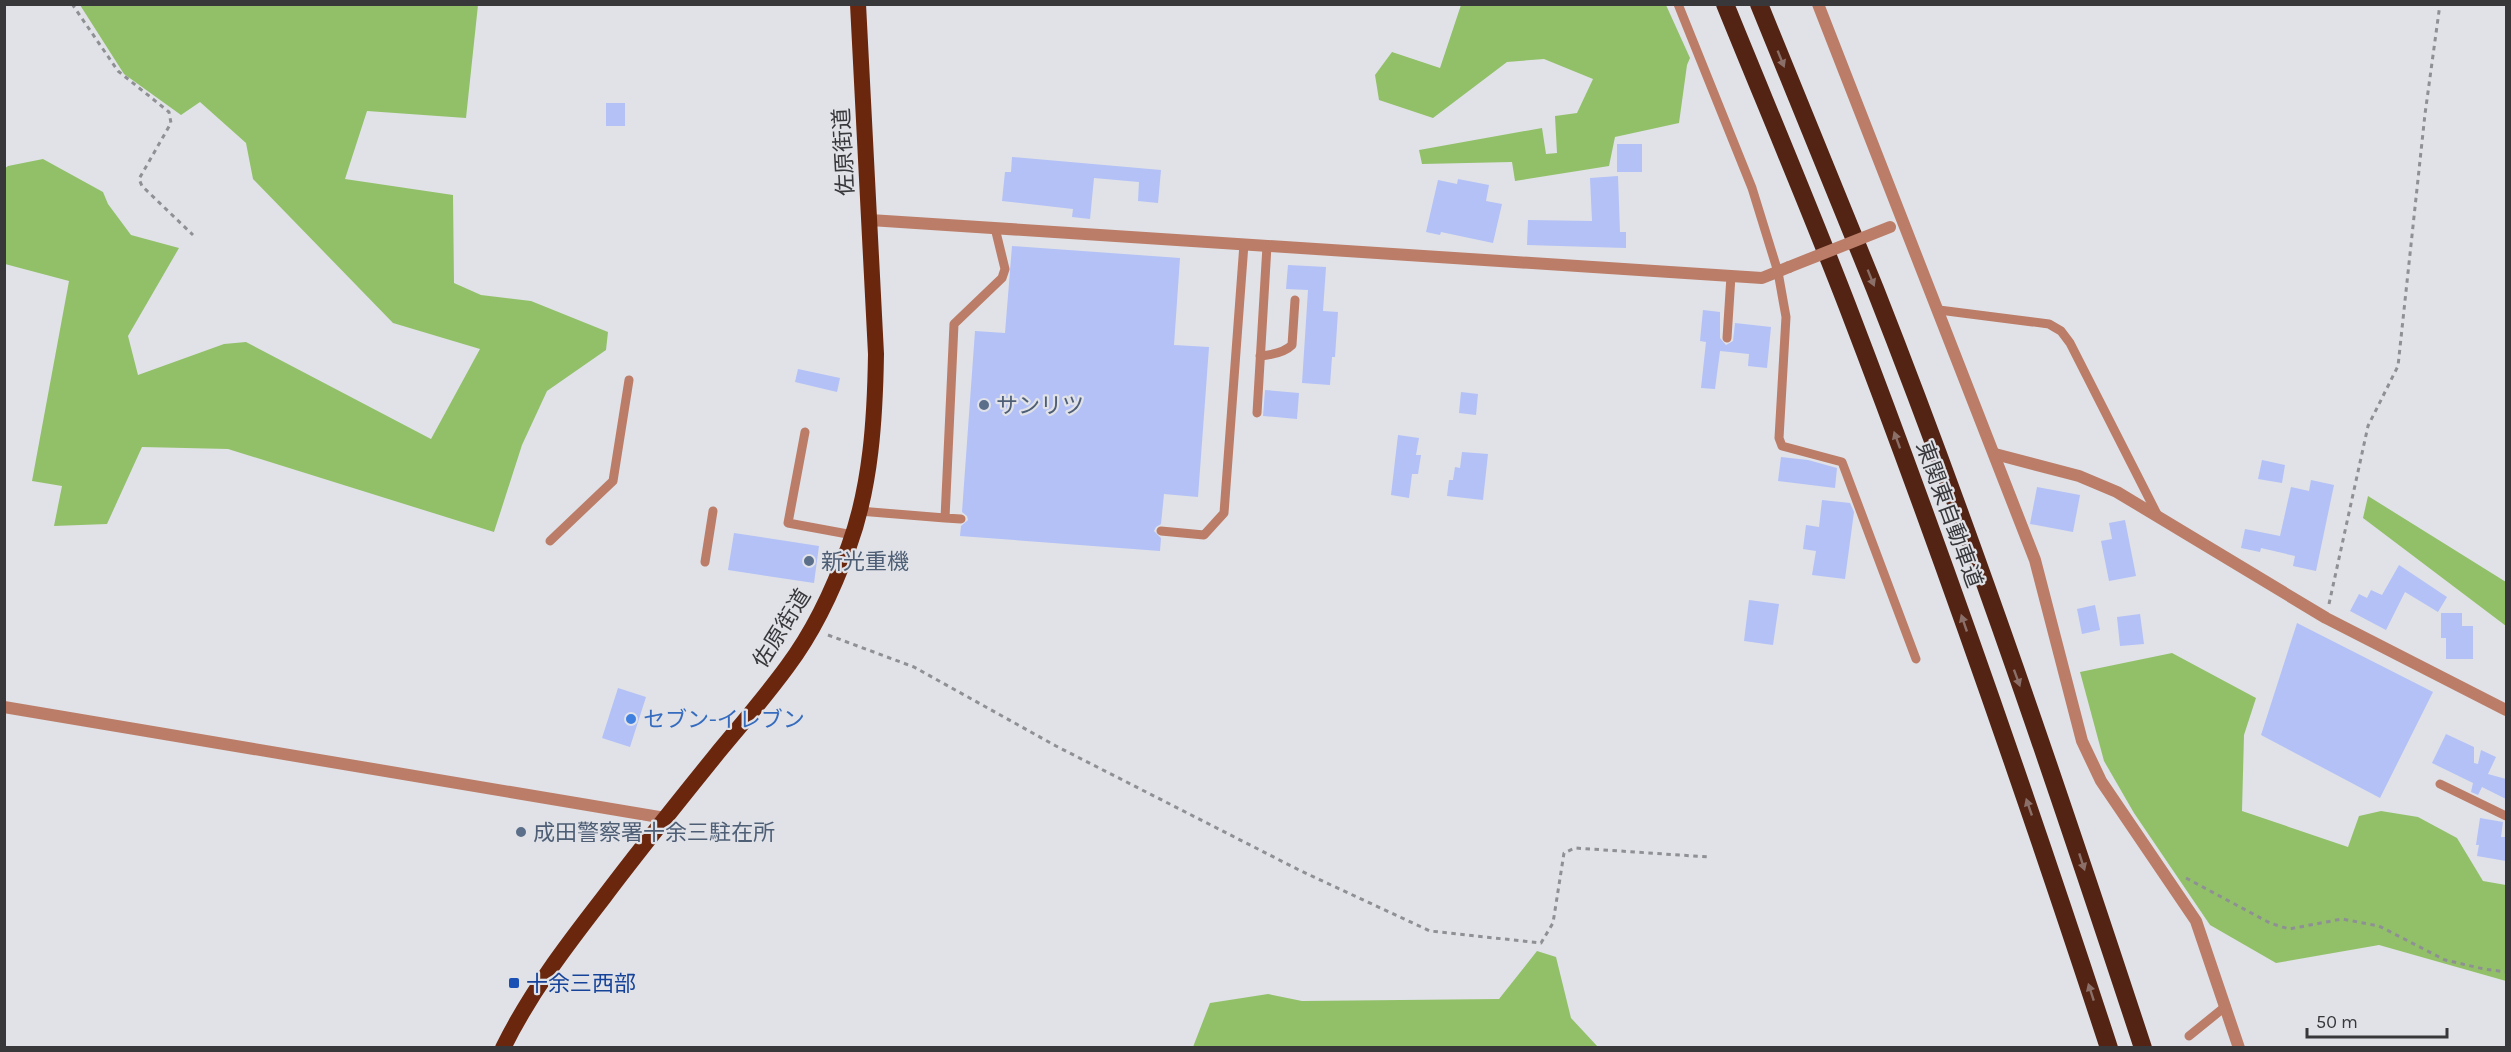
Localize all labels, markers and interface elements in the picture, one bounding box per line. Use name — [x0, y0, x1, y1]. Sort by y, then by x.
one-way arrow — [1776, 50, 1786, 68]
street label: 佐原街道 — [829, 107, 859, 197]
one-way arrow — [1867, 269, 1876, 287]
place label: サンリツ — [996, 393, 1084, 419]
marker: サンリツ — [977, 398, 991, 412]
one-way arrow — [1892, 431, 1901, 449]
street label: 東関東自動車道 — [1911, 438, 1988, 591]
place label: 新光重機 — [821, 549, 909, 575]
marker: 新光重機 — [802, 554, 816, 568]
street label: 佐原街道 — [748, 584, 816, 673]
one-way arrow — [1959, 614, 1969, 632]
one-way arrow — [2013, 669, 2023, 687]
place label: セブン-イレブン — [643, 707, 805, 733]
marker: セブン-イレブン — [624, 712, 638, 726]
one-way arrow — [2024, 798, 2034, 816]
place label: 成田警察署十余三駐在所 — [533, 820, 775, 846]
marker: 成田警察署十余三駐在所 — [514, 825, 528, 839]
one-way arrow — [2077, 853, 2087, 871]
place label: 十余三西部 — [526, 971, 636, 997]
marker: 十余三西部 — [507, 976, 521, 990]
one-way arrow — [2086, 983, 2095, 1001]
scale bar — [2307, 1001, 2446, 1039]
text: 50 m — [2316, 1011, 2358, 1033]

